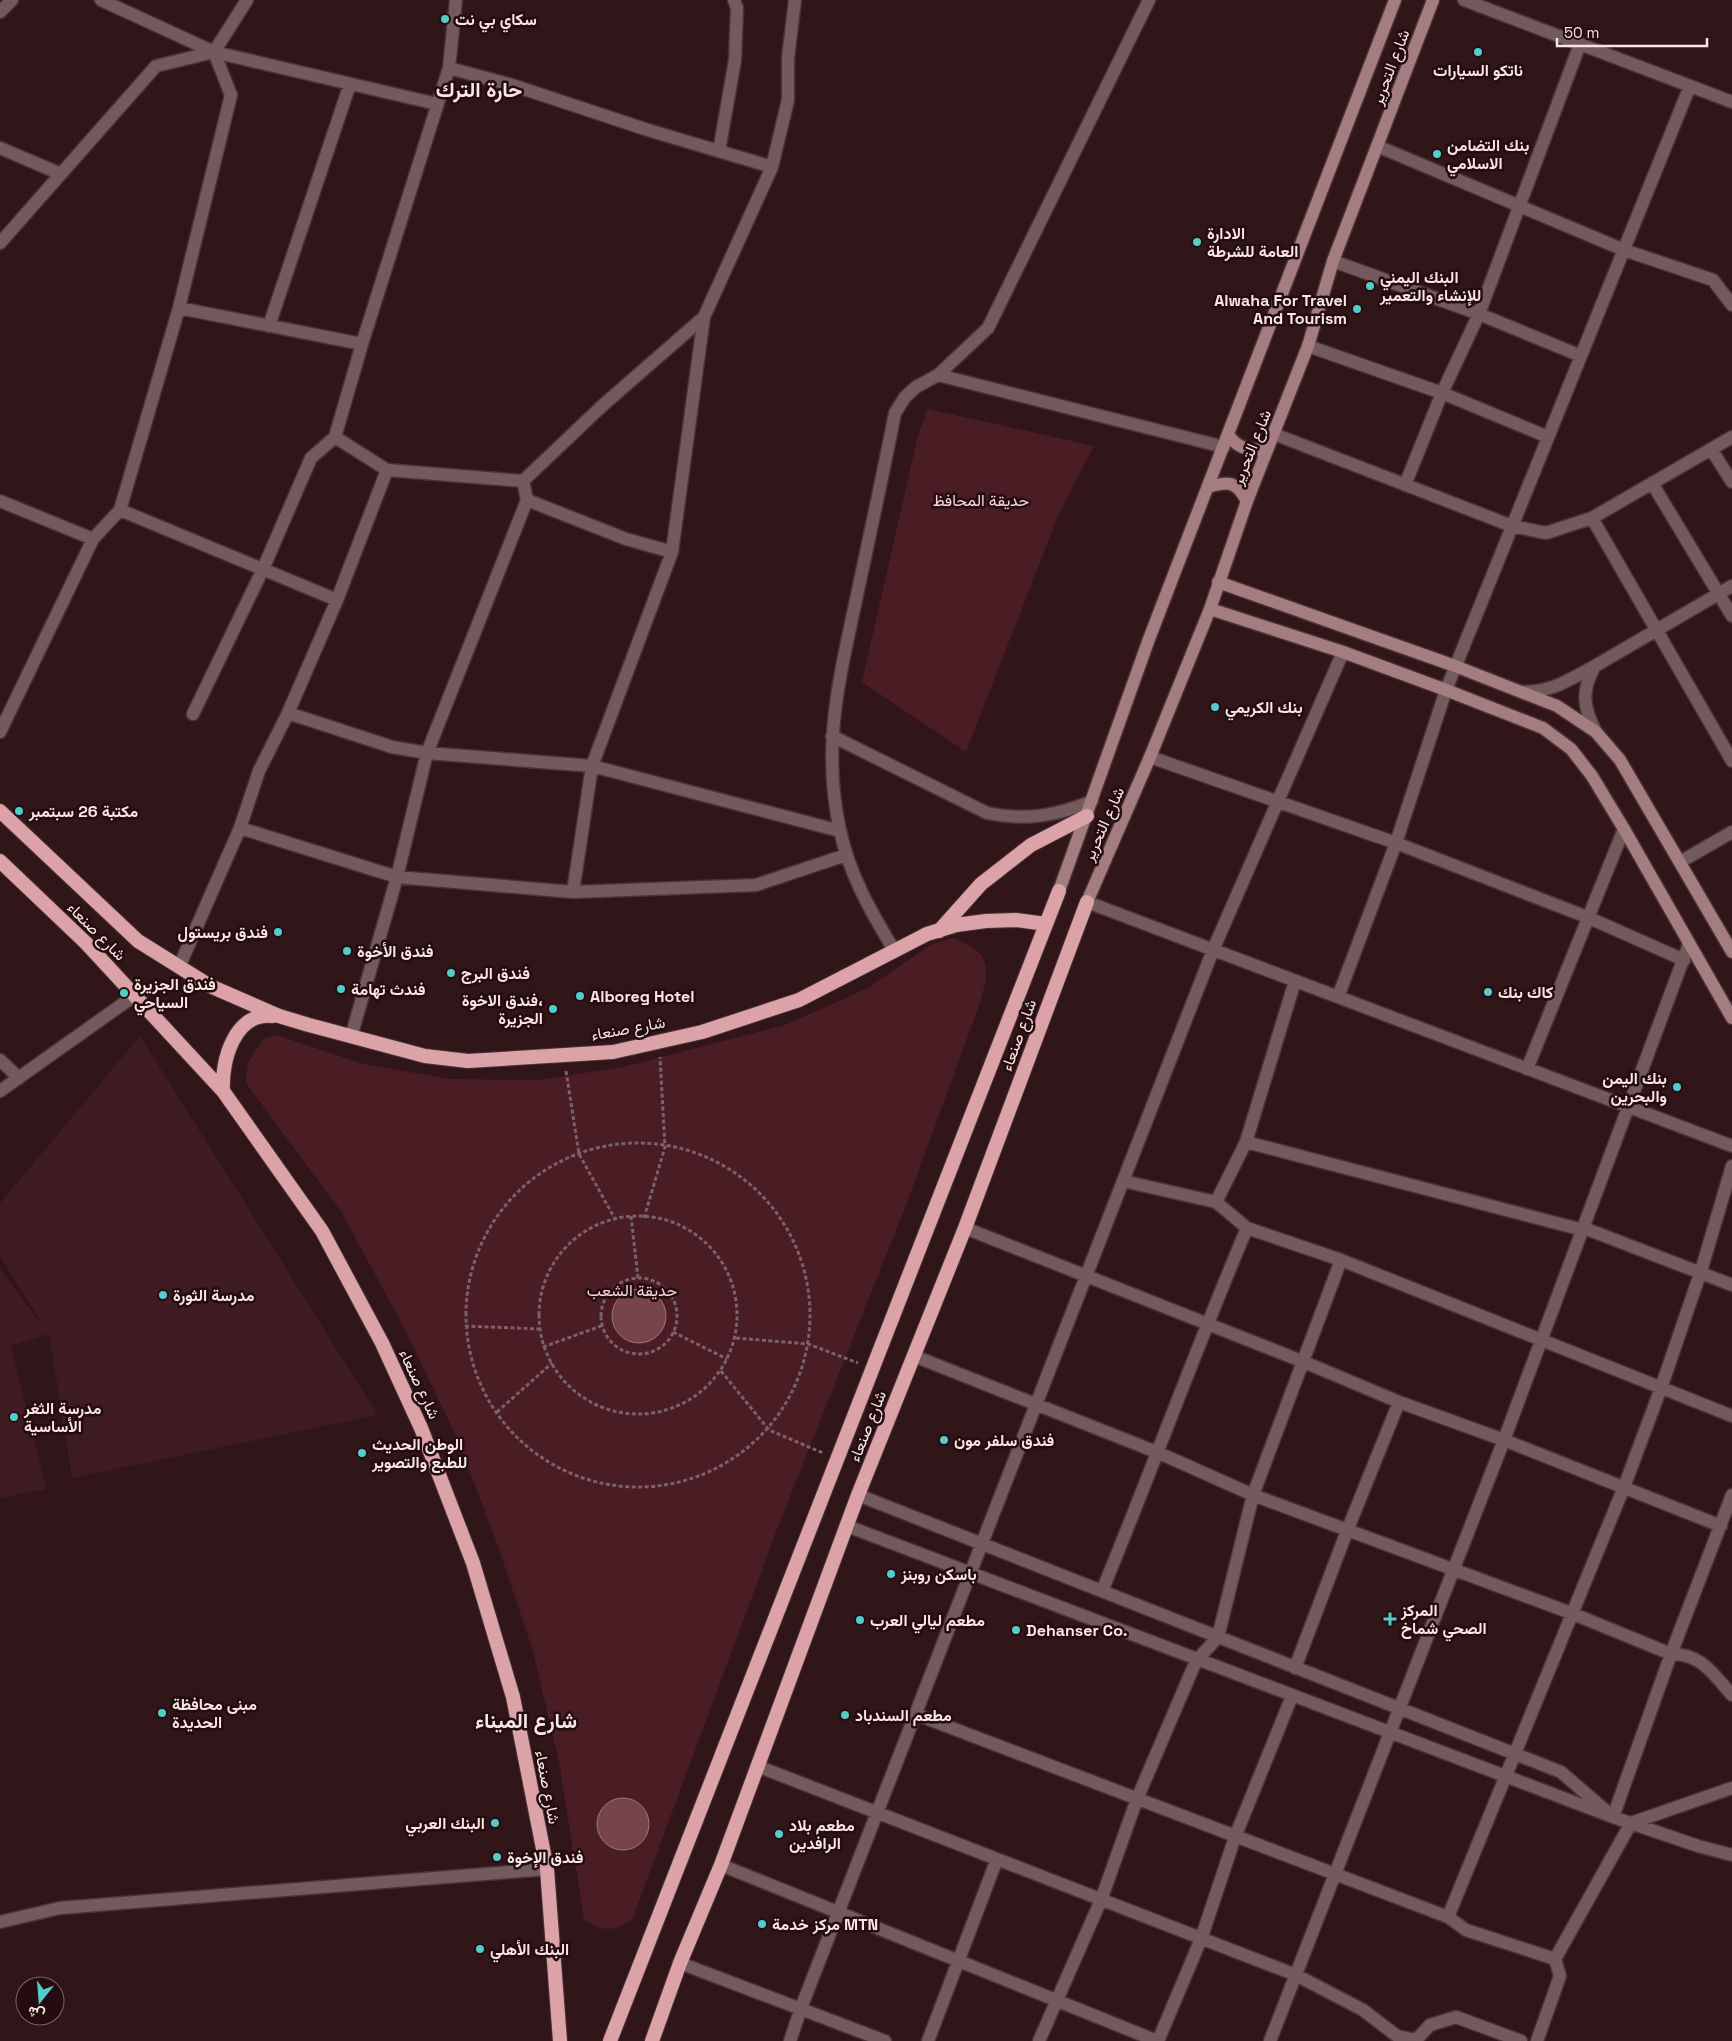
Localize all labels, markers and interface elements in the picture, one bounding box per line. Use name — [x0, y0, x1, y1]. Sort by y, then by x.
place label: سكاي بي نت — [455, 9, 537, 33]
marker: سكاي بي نت — [439, 13, 451, 25]
scale bar — [1557, 15, 1707, 47]
text: 50 m — [1564, 23, 1599, 42]
street label: شارع التحرير — [1366, 26, 1415, 109]
marker: ناتكو السيارات — [1472, 46, 1484, 58]
place label: ناتكو السيارات — [1433, 60, 1523, 81]
district label: حارة الترك — [436, 76, 522, 103]
place label: بنك التضامن الاسلامي — [1447, 135, 1529, 177]
marker: بنك التضامن الاسلامي — [1431, 148, 1443, 160]
place label: الادارة العامة للشرطة — [1207, 223, 1298, 262]
marker: الادارة العامة للشرطة — [1191, 236, 1203, 248]
place label: البنك اليمني للإنشاء والتعمير — [1379, 267, 1481, 306]
marker: البنك اليمني للإنشاء والتعمير — [1364, 280, 1376, 292]
place label: Alwaha For Travel And Tourism — [1214, 290, 1347, 329]
marker: Alwaha For Travel And Tourism — [1351, 303, 1363, 315]
street label: شارع التحرير — [1227, 407, 1277, 489]
park label: حديقة المحافظ — [933, 490, 1030, 511]
place label: بنك الكريمي — [1225, 697, 1303, 721]
marker: بنك الكريمي — [1209, 701, 1221, 713]
street label: شارع التحرير — [1077, 784, 1130, 866]
place label: مكتبة 26 سبتمبر — [28, 801, 139, 822]
marker: مكتبة 26 سبتمبر — [13, 805, 25, 817]
street label: شارع صنعاء — [62, 897, 131, 966]
place label: فندق بريستول — [178, 922, 268, 943]
marker: فندق بريستول — [272, 926, 284, 938]
place label: فندق الأخوة — [357, 941, 433, 962]
marker: فندق الأخوة — [341, 945, 353, 957]
place label: فندق البرج — [461, 963, 530, 984]
marker: فندق البرج — [445, 967, 457, 979]
place label: فندق الجزيرة السياحي — [134, 974, 216, 1016]
place label: فندث تهامة — [351, 979, 426, 1000]
place label: كاك بنك — [1498, 982, 1553, 1003]
marker: فندث تهامة — [335, 983, 347, 995]
place label: Alboreg Hotel — [590, 986, 694, 1007]
marker: كاك بنك — [1482, 986, 1494, 998]
marker: فندق الجزيرة السياحي — [118, 987, 130, 999]
place label: فندق الاخوة، الجزيرة — [462, 990, 543, 1029]
marker: Alboreg Hotel — [574, 990, 586, 1002]
street label: شارع صنعاء — [996, 996, 1042, 1074]
marker: فندق الاخوة، الجزيرة — [547, 1003, 559, 1015]
street label: شارع صنعاء — [589, 1012, 667, 1046]
place label: بنك اليمن والبحرين — [1602, 1068, 1667, 1107]
marker: بنك اليمن والبحرين — [1671, 1081, 1683, 1093]
park label: حديقة الشعب — [587, 1280, 677, 1301]
place label: مدرسة الثورة — [173, 1285, 255, 1306]
marker: مدرسة الثورة — [157, 1289, 169, 1301]
street label: شارع صنعاء — [393, 1346, 445, 1423]
street label: شارع صنعاء — [844, 1388, 892, 1465]
place label: مدرسة الثغر الأساسية — [23, 1398, 102, 1437]
marker: مدرسة الثغر الأساسية — [8, 1411, 20, 1423]
place label: فندق سلفر مون — [954, 1430, 1054, 1451]
place label: الوطن الحديث للطبع والتصوير — [371, 1434, 467, 1474]
marker: فندق سلفر مون — [938, 1434, 950, 1446]
marker: الوطن الحديث للطبع والتصوير — [356, 1447, 368, 1459]
place label: باسكن روبنز — [900, 1564, 977, 1585]
marker: باسكن روبنز — [885, 1568, 897, 1580]
place label: المركز الصحي شماخ — [1400, 1600, 1487, 1642]
place label: مطعم ليالي العرب — [870, 1610, 985, 1634]
marker: المركز الصحي شماخ — [1383, 1612, 1397, 1626]
marker: مطعم ليالي العرب — [854, 1614, 866, 1626]
place label: Dehanser Co. — [1026, 1620, 1128, 1641]
marker: Dehanser Co. — [1010, 1624, 1022, 1636]
place label: مبنى محافظة الحديدة — [172, 1694, 257, 1733]
place label: مطعم السندباد — [855, 1705, 952, 1726]
marker: مبنى محافظة الحديدة — [156, 1707, 168, 1719]
district label: شارع الميناء — [475, 1707, 577, 1735]
marker: مطعم السندباد — [839, 1709, 851, 1721]
street label: شارع صنعاء — [529, 1748, 565, 1826]
place label: البنك العربي — [405, 1813, 485, 1837]
place label: مطعم بلاد الرافدين — [789, 1815, 855, 1854]
marker: البنك العربي — [489, 1817, 501, 1829]
marker: مطعم بلاد الرافدين — [773, 1828, 785, 1840]
place label: فندق الإخوة — [507, 1847, 583, 1868]
marker: فندق الإخوة — [491, 1851, 503, 1863]
place label: مركز خدمة MTN — [772, 1914, 878, 1935]
marker: مركز خدمة MTN — [756, 1918, 768, 1930]
place label: البنك الأهلي — [490, 1939, 569, 1963]
marker: البنك الأهلي — [474, 1943, 486, 1955]
north arrow — [15, 1976, 65, 2026]
text: ش — [25, 2002, 47, 2024]

